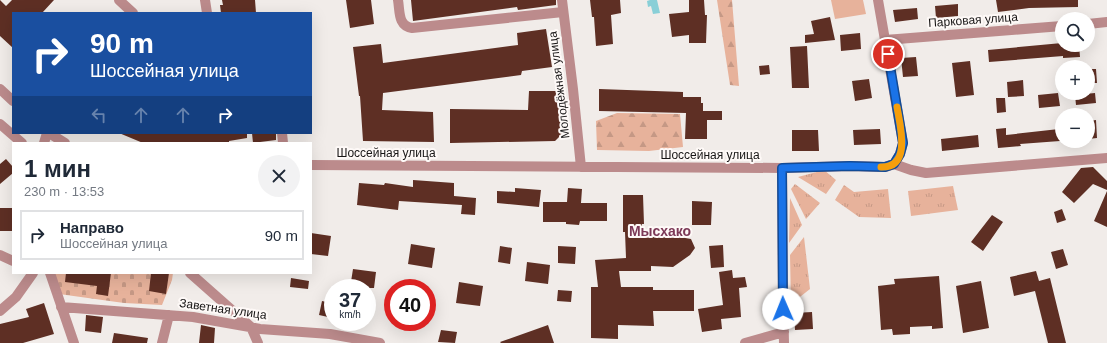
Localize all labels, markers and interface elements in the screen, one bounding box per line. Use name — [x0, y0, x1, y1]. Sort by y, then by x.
street label: Парковая улица — [928, 10, 1019, 30]
map controls — [1055, 12, 1095, 148]
button: search — [1055, 12, 1095, 52]
icon: right — [24, 28, 76, 80]
text: 90 m — [90, 28, 154, 59]
street label: Молодёжная улица — [545, 30, 573, 139]
pin — [871, 37, 905, 71]
icon: arrive — [877, 43, 899, 65]
button: + — [1055, 60, 1095, 100]
text: Шоссейная улица — [90, 61, 239, 81]
icon: left — [88, 104, 110, 126]
icon: ahead — [130, 104, 152, 126]
icon: ahead — [172, 104, 194, 126]
icon: right — [214, 104, 236, 126]
button: − — [1055, 108, 1095, 148]
street label: Шоссейная улица — [336, 146, 436, 160]
street label: Шоссейная улица — [660, 148, 760, 162]
text: 1 мин — [24, 155, 91, 182]
button: close — [258, 155, 300, 197]
text: 230 m · 13:53 — [24, 184, 104, 199]
text: Направо — [60, 219, 124, 236]
district label: Мысхако — [629, 223, 691, 239]
icon: right — [26, 224, 48, 246]
text: 90 m — [265, 227, 298, 244]
text: Шоссейная улица — [60, 236, 167, 251]
speed limit sign: 40 — [384, 279, 436, 331]
position arrow — [762, 288, 804, 330]
text: 37 — [339, 289, 361, 311]
street label: Заветная улица — [178, 296, 268, 322]
text: km/h — [339, 309, 361, 320]

